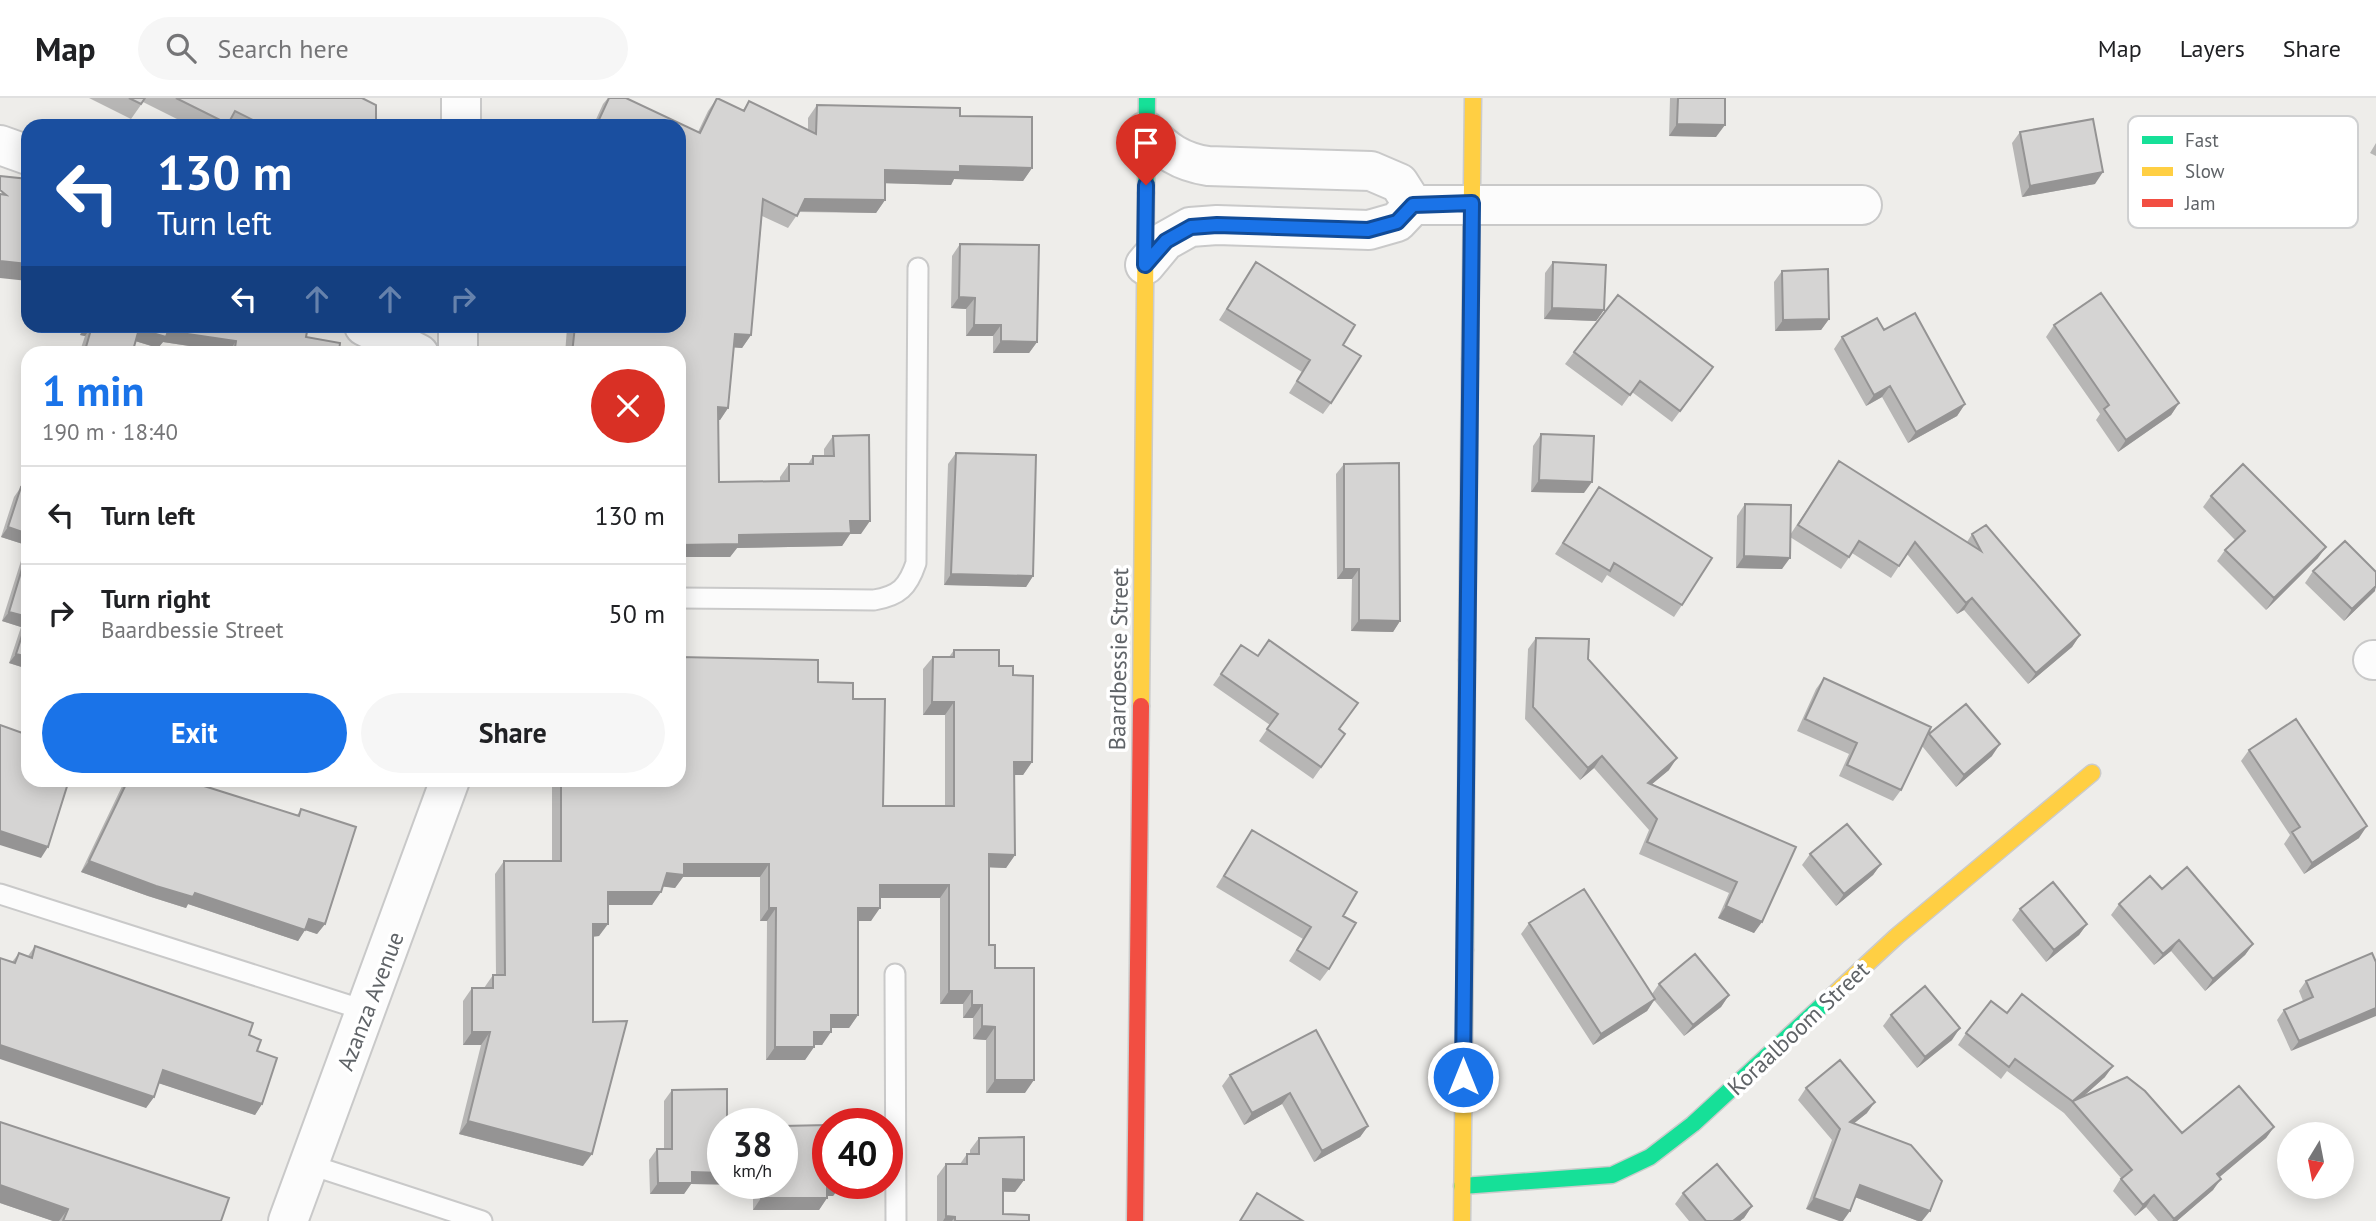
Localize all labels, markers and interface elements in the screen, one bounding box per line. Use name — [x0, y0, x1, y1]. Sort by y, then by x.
search box — [138, 17, 628, 80]
text: Map — [35, 27, 96, 70]
icon: search — [162, 29, 200, 67]
text: Search here — [218, 32, 349, 65]
text: Map — [2098, 33, 2142, 64]
text: Layers — [2180, 33, 2245, 64]
text: Share — [2283, 33, 2341, 64]
pin — [1116, 113, 1176, 185]
legend — [2128, 116, 2358, 228]
icon: arrive — [1127, 124, 1165, 162]
text: Fast — [2185, 128, 2219, 152]
text: 130 m — [157, 140, 292, 204]
icon: left — [42, 147, 133, 238]
text: Slow — [2185, 159, 2225, 183]
text: Jam — [2184, 191, 2215, 215]
text: Turn left — [157, 202, 272, 244]
icon: left — [225, 280, 263, 318]
icon: ahead — [298, 280, 336, 318]
icon: ahead — [371, 280, 409, 318]
icon: right — [444, 280, 482, 318]
text: 1 min — [42, 363, 144, 418]
button: close — [591, 369, 665, 443]
text: 190 m · 18:40 — [42, 417, 178, 446]
icon: left — [42, 496, 80, 534]
text: Turn left — [101, 499, 195, 532]
text: 130 m — [594, 499, 665, 532]
street label: Baardbessie Street — [1102, 567, 1134, 751]
text: Turn right — [101, 582, 210, 615]
icon: right — [42, 594, 80, 632]
text: 50 m — [609, 597, 665, 630]
text: Baardbessie Street — [101, 615, 284, 644]
button: Exit — [42, 693, 347, 773]
button: Share — [361, 693, 665, 773]
street label: Azanza Avenue — [330, 928, 410, 1074]
street label: Koraalboom Street — [1721, 955, 1875, 1101]
position arrow — [1426, 1040, 1500, 1114]
speed limit sign: 40 — [812, 1108, 903, 1199]
text: 38 — [733, 1121, 772, 1167]
north arrow — [2277, 1122, 2354, 1199]
map controls — [2277, 1122, 2354, 1199]
text: km/h — [733, 1159, 772, 1182]

